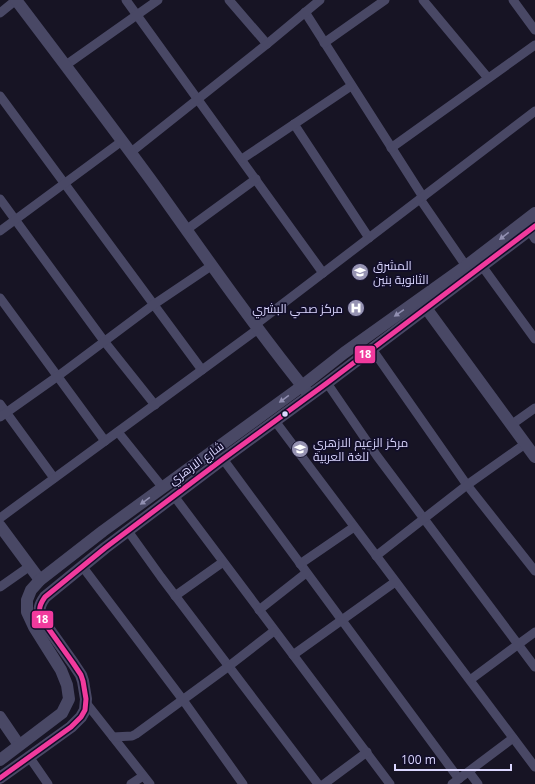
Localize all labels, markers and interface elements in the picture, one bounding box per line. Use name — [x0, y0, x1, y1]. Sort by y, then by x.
one-way arrow — [499, 232, 510, 241]
place label: المشرق الثانوية بنين — [373, 257, 429, 288]
school or university icon: المشرق الثانوية بنين — [350, 262, 370, 282]
hospital icon: مركز صحي البشري — [346, 298, 366, 318]
place label: مركز صحي البشري — [252, 300, 343, 319]
one-way arrow — [394, 309, 404, 317]
line badge: 18 — [354, 345, 376, 364]
text: 18 — [359, 346, 371, 361]
one-way arrow — [279, 395, 289, 403]
unlabelled marker — [280, 409, 290, 419]
place label: مركز الزعيم الازهري للغة العربية — [313, 434, 408, 465]
street label: شارع الازهري — [165, 437, 228, 490]
school or university icon: مركز الزعيم الازهري للغة العربية — [290, 439, 310, 459]
one-way arrow — [140, 497, 150, 505]
line badge: 18 — [31, 610, 54, 629]
text: 18 — [36, 611, 48, 626]
scale bar — [395, 746, 511, 772]
text: 100 m — [401, 751, 436, 768]

